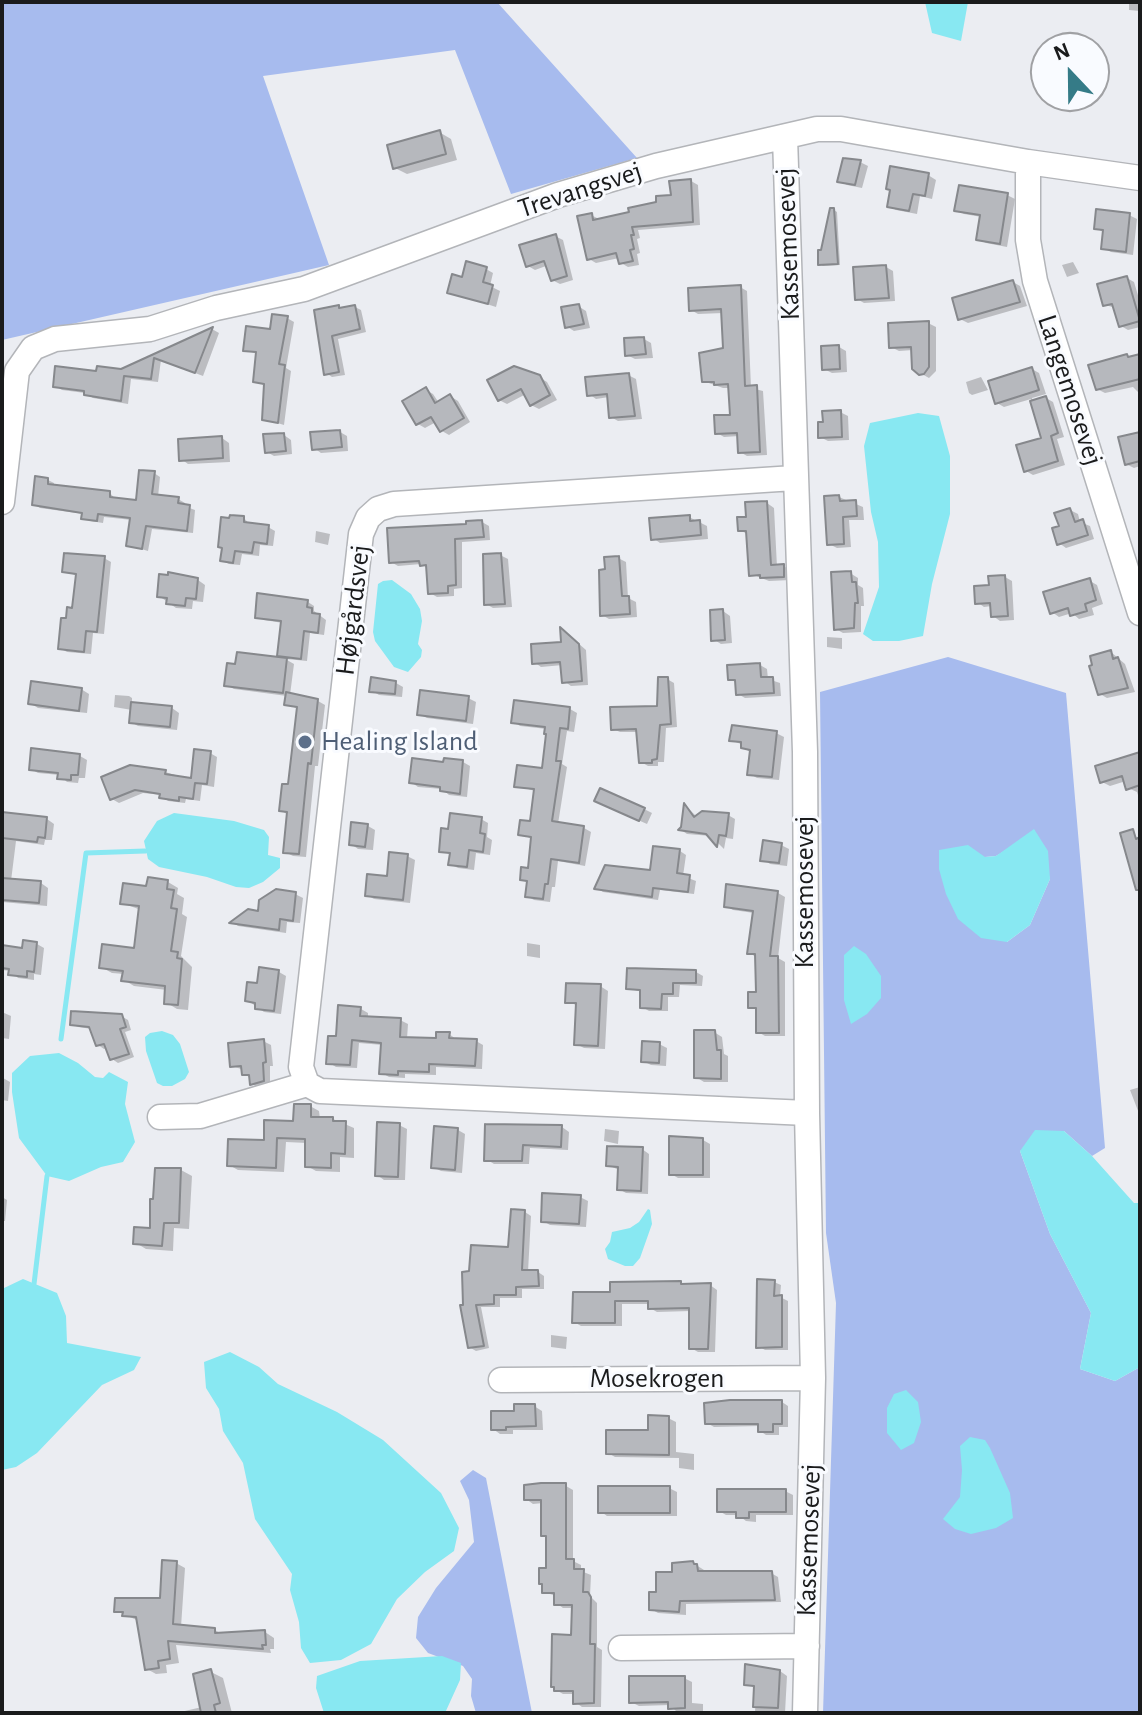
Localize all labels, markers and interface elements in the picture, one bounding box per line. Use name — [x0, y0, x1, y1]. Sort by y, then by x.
north arrow — [1030, 32, 1110, 112]
text: N — [1051, 39, 1073, 65]
street label: Trevangsvej — [514, 154, 646, 226]
street label: Kassemosevej — [769, 167, 807, 321]
street label: Langemosevej — [1030, 310, 1110, 470]
street label: Højgårdsvej — [328, 543, 378, 677]
place label: Healing Island — [321, 725, 478, 759]
marker: Healing Island — [296, 733, 314, 751]
street label: Kassemosevej — [788, 816, 822, 968]
street label: Mosekrogen — [589, 1362, 725, 1396]
street label: Kassemosevej — [790, 1463, 828, 1617]

